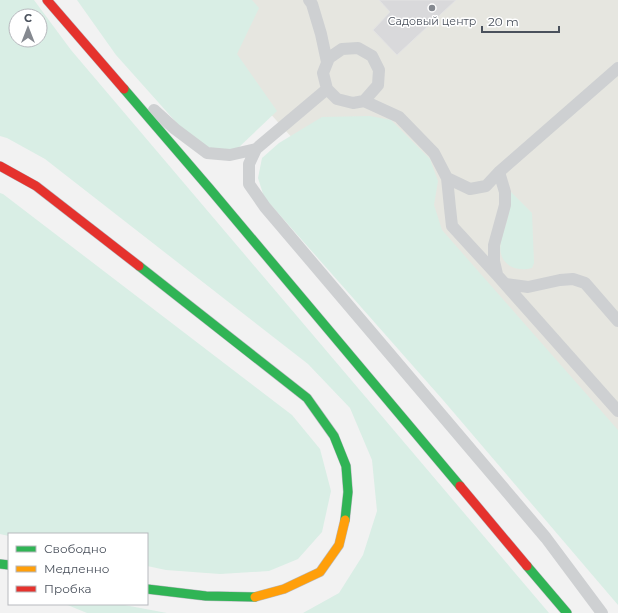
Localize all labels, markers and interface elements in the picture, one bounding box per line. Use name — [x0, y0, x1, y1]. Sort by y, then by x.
marker: Садовый центр — [427, 3, 437, 13]
north arrow — [8, 8, 48, 48]
scale bar — [482, 8, 559, 34]
text: С — [24, 11, 32, 25]
place label: Садовый центр — [388, 14, 476, 28]
text: 20 m — [488, 14, 519, 29]
legend — [8, 533, 148, 605]
text: Свободно — [44, 541, 107, 556]
text: Медленно — [44, 561, 110, 576]
text: Пробка — [44, 581, 92, 596]

